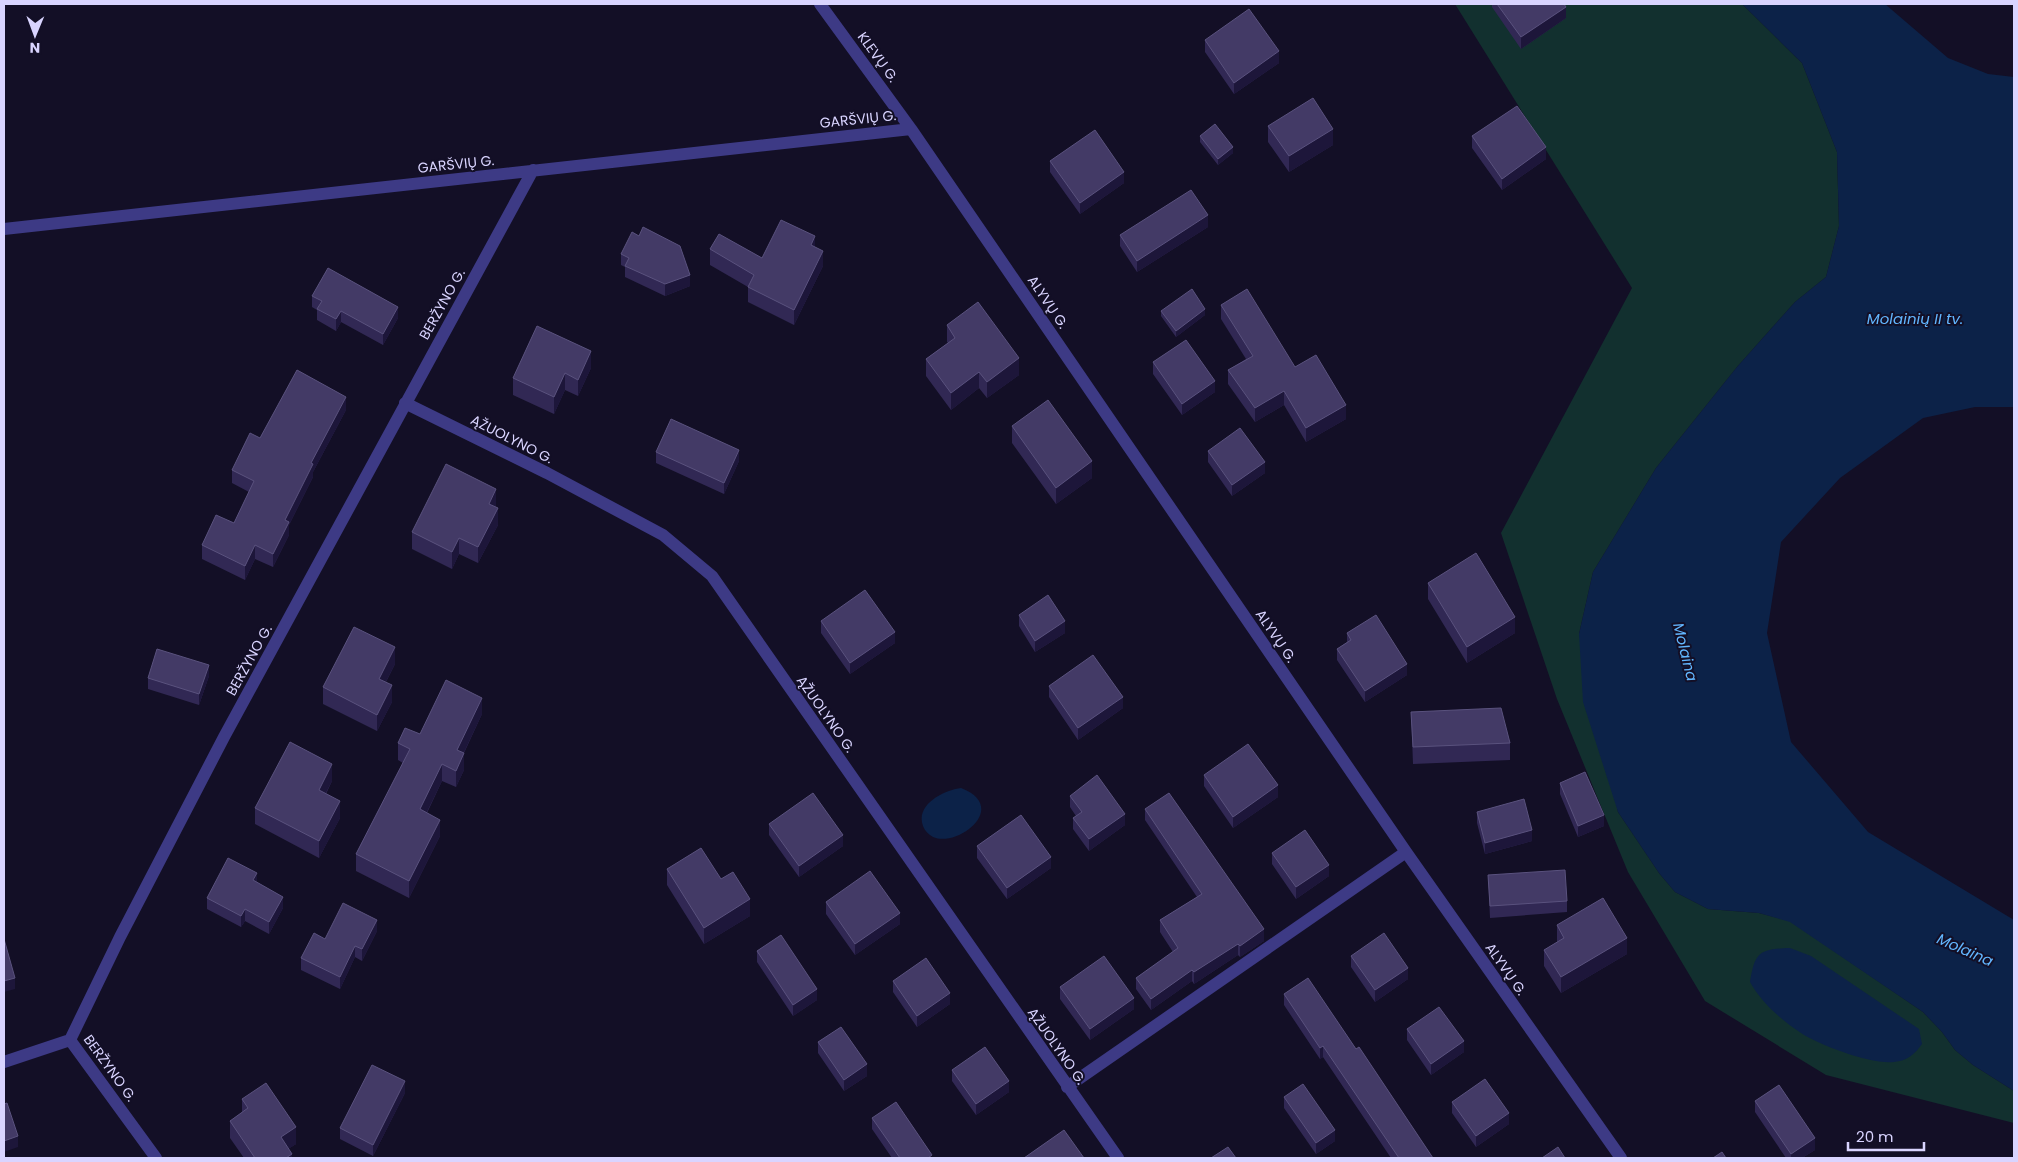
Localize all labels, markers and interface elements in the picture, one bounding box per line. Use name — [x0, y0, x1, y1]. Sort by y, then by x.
north arrow — [10, 10, 60, 60]
street label: KLEVŲ G. — [853, 28, 903, 86]
text: N — [29, 38, 40, 58]
street label: GARŠVIŲ G. — [819, 105, 897, 133]
street label: GARŠVIŲ G. — [417, 150, 495, 178]
street label: BERŽYNO G. — [414, 265, 470, 343]
street label: ALYVŲ G. — [1023, 271, 1073, 333]
water label: Molainių II tv. — [1867, 308, 1963, 329]
street label: ĄŽUOLYNO G. — [467, 410, 557, 468]
street label: ALYVŲ G. — [1251, 605, 1301, 667]
water label: Molaina — [1668, 620, 1703, 683]
street label: BERŽYNO G. — [221, 621, 277, 699]
street label: ĄŽUOLYNO G. — [792, 671, 860, 757]
water label: Molaina — [1934, 928, 1997, 971]
street label: ALYVŲ G. — [1481, 939, 1531, 999]
street label: ĄŽUOLYNO G. — [1023, 1003, 1091, 1089]
street label: BERŽYNO G. — [79, 1030, 141, 1106]
scale bar — [1848, 1120, 1924, 1152]
text: 20 m — [1856, 1126, 1894, 1147]

